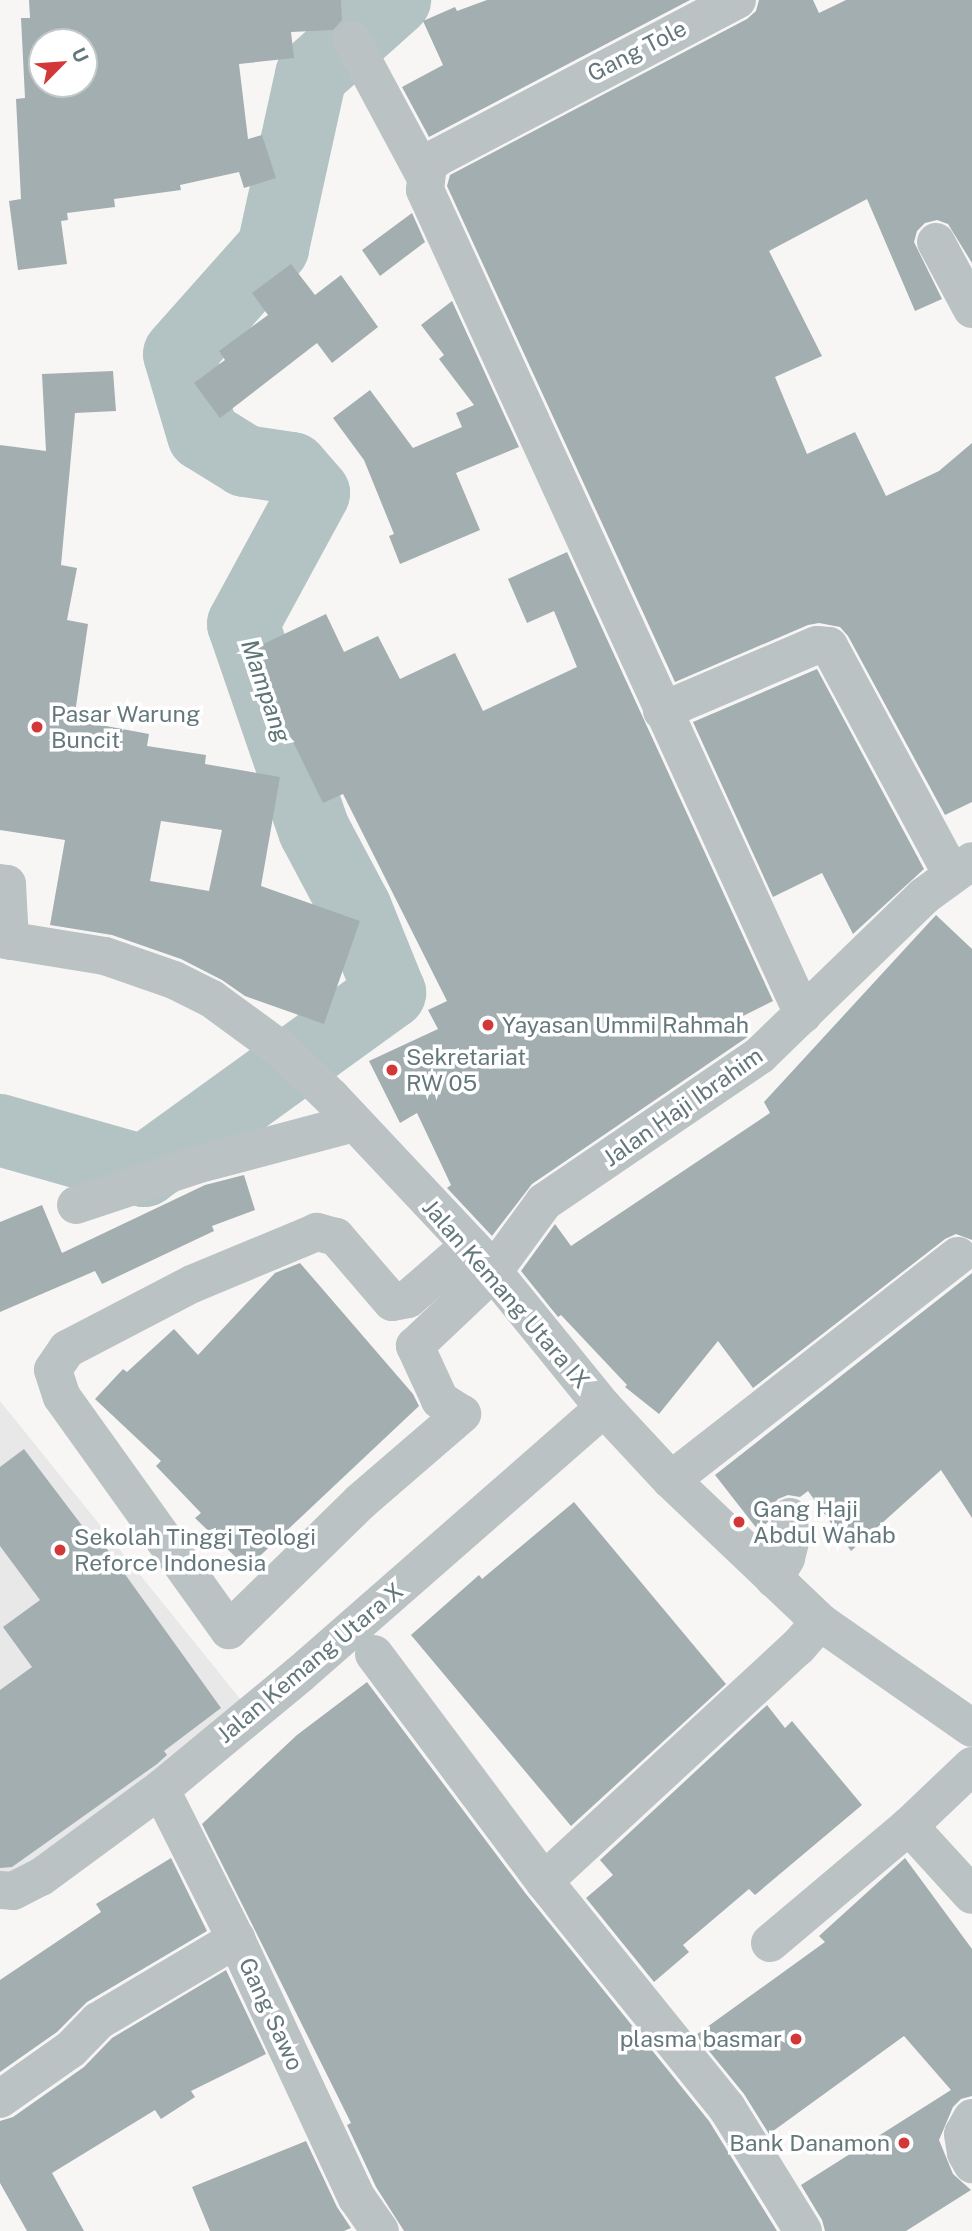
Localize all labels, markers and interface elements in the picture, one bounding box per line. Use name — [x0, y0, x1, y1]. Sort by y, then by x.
street label: Gang Tole — [583, 14, 691, 88]
north arrow — [28, 28, 98, 98]
text: U — [67, 44, 93, 66]
water label: Mampang — [235, 636, 297, 746]
place label: Pasar Warung Buncit — [51, 700, 201, 754]
marker: Pasar Warung Buncit — [29, 719, 45, 735]
place label: Yayasan Ummi Rahmah — [502, 1011, 749, 1039]
marker: Yayasan Ummi Rahmah — [480, 1017, 496, 1033]
street label: Jalan Haji Ibrahim — [598, 1042, 768, 1172]
place label: Sekretariat RW 05 — [406, 1043, 526, 1097]
marker: Sekretariat RW 05 — [384, 1062, 400, 1078]
street label: Jalan Kemang Utara IX — [416, 1194, 596, 1394]
place label: Gang Haji Abdul Wahab — [753, 1495, 896, 1549]
marker: Gang Haji Abdul Wahab — [731, 1514, 747, 1530]
place label: Sekolah Tinggi Teologi Reforce Indonesia — [74, 1523, 316, 1577]
marker: Sekolah Tinggi Teologi Reforce Indonesia — [52, 1542, 68, 1558]
street label: Jalan Kemang Utara X — [211, 1577, 409, 1749]
street label: Gang Sawo — [233, 1953, 309, 2075]
place label: plasma basmar — [620, 2025, 782, 2053]
marker: plasma basmar — [788, 2031, 804, 2047]
place label: Bank Danamon — [729, 2129, 890, 2157]
marker: Bank Danamon — [896, 2135, 912, 2151]

